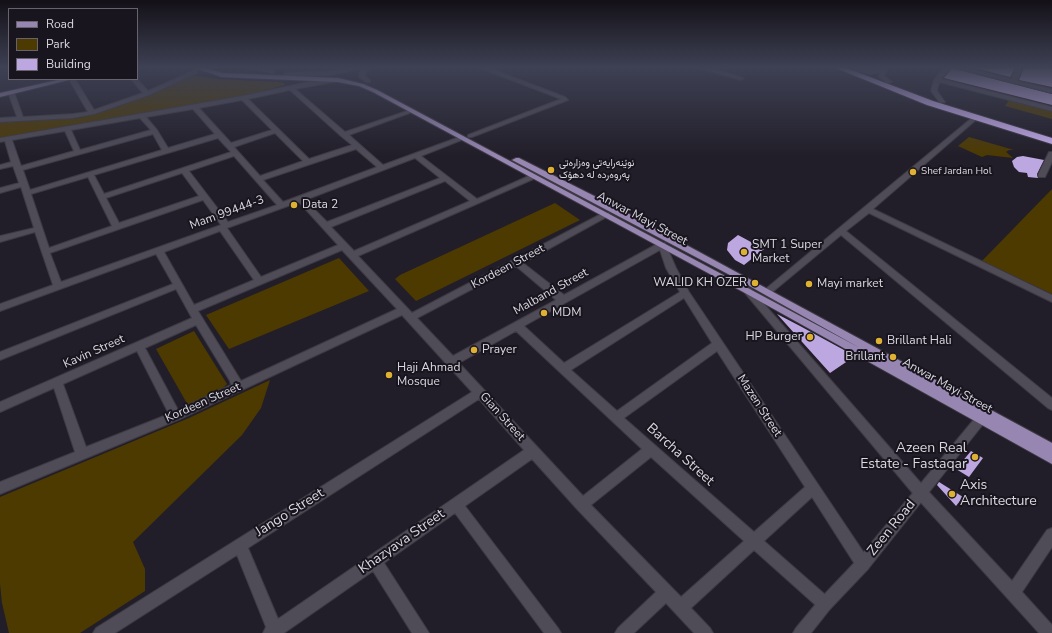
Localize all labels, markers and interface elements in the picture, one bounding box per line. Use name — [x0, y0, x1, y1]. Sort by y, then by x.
legend — [8, 8, 138, 80]
text: Road — [46, 16, 74, 32]
text: Park — [46, 36, 70, 52]
text: Building — [46, 56, 91, 72]
place label: نوێنەرایەتی وەزارەتی پەروەردە لە دهۆک — [559, 158, 634, 182]
marker: نوێنەرایەتی وەزارەتی پەروەردە لە دهۆک — [546, 165, 556, 175]
place label: Shef Jardan Hol — [921, 166, 992, 178]
marker: Shef Jardan Hol — [908, 167, 918, 177]
street label: Anwar Mayi Street — [594, 189, 690, 249]
street label: Mam 99444-3 — [188, 193, 266, 233]
place label: Data 2 — [302, 198, 338, 212]
marker: Data 2 — [289, 200, 299, 210]
place label: SMT 1 Super Market — [752, 238, 822, 266]
street label: Kordeen Street — [469, 242, 547, 292]
marker: SMT 1 Super Market — [739, 247, 749, 257]
street label: Malband Street — [511, 266, 591, 318]
place label: WALID KH OZER — [653, 276, 747, 290]
place label: Mayi market — [817, 277, 883, 291]
marker: WALID KH OZER — [750, 278, 760, 288]
marker: Mayi market — [804, 279, 814, 289]
place label: MDM — [552, 306, 581, 320]
marker: MDM — [539, 308, 549, 318]
place label: HP Burger — [745, 330, 802, 344]
street label: Kavin Street — [61, 332, 127, 372]
marker: HP Burger — [805, 332, 815, 342]
place label: Brillant Hali — [887, 334, 952, 348]
marker: Brillant Hali — [874, 336, 884, 346]
place label: Prayer — [482, 343, 517, 357]
marker: Prayer — [469, 345, 479, 355]
place label: Brillant — [845, 350, 885, 364]
marker: Brillant — [888, 352, 898, 362]
street label: Anwar Mayi Street — [900, 355, 994, 417]
place label: Haji Ahmad Mosque — [397, 361, 460, 389]
marker: Haji Ahmad Mosque — [384, 370, 394, 380]
street label: Mazen Street — [734, 372, 784, 440]
street label: Kordeen Street — [163, 380, 243, 426]
street label: Gian Street — [476, 390, 528, 444]
street label: Barcha Street — [643, 420, 717, 490]
place label: Azeen Real Estate - Fastaqar — [860, 441, 967, 474]
marker: Azeen Real Estate - Fastaqar — [970, 452, 980, 462]
place label: Axis Architecture — [960, 478, 1037, 510]
street label: Jango Street — [253, 485, 327, 541]
marker: Axis Architecture — [947, 489, 957, 499]
street label: Zeen Road — [864, 497, 920, 559]
street label: Khazyava Street — [356, 506, 448, 578]

